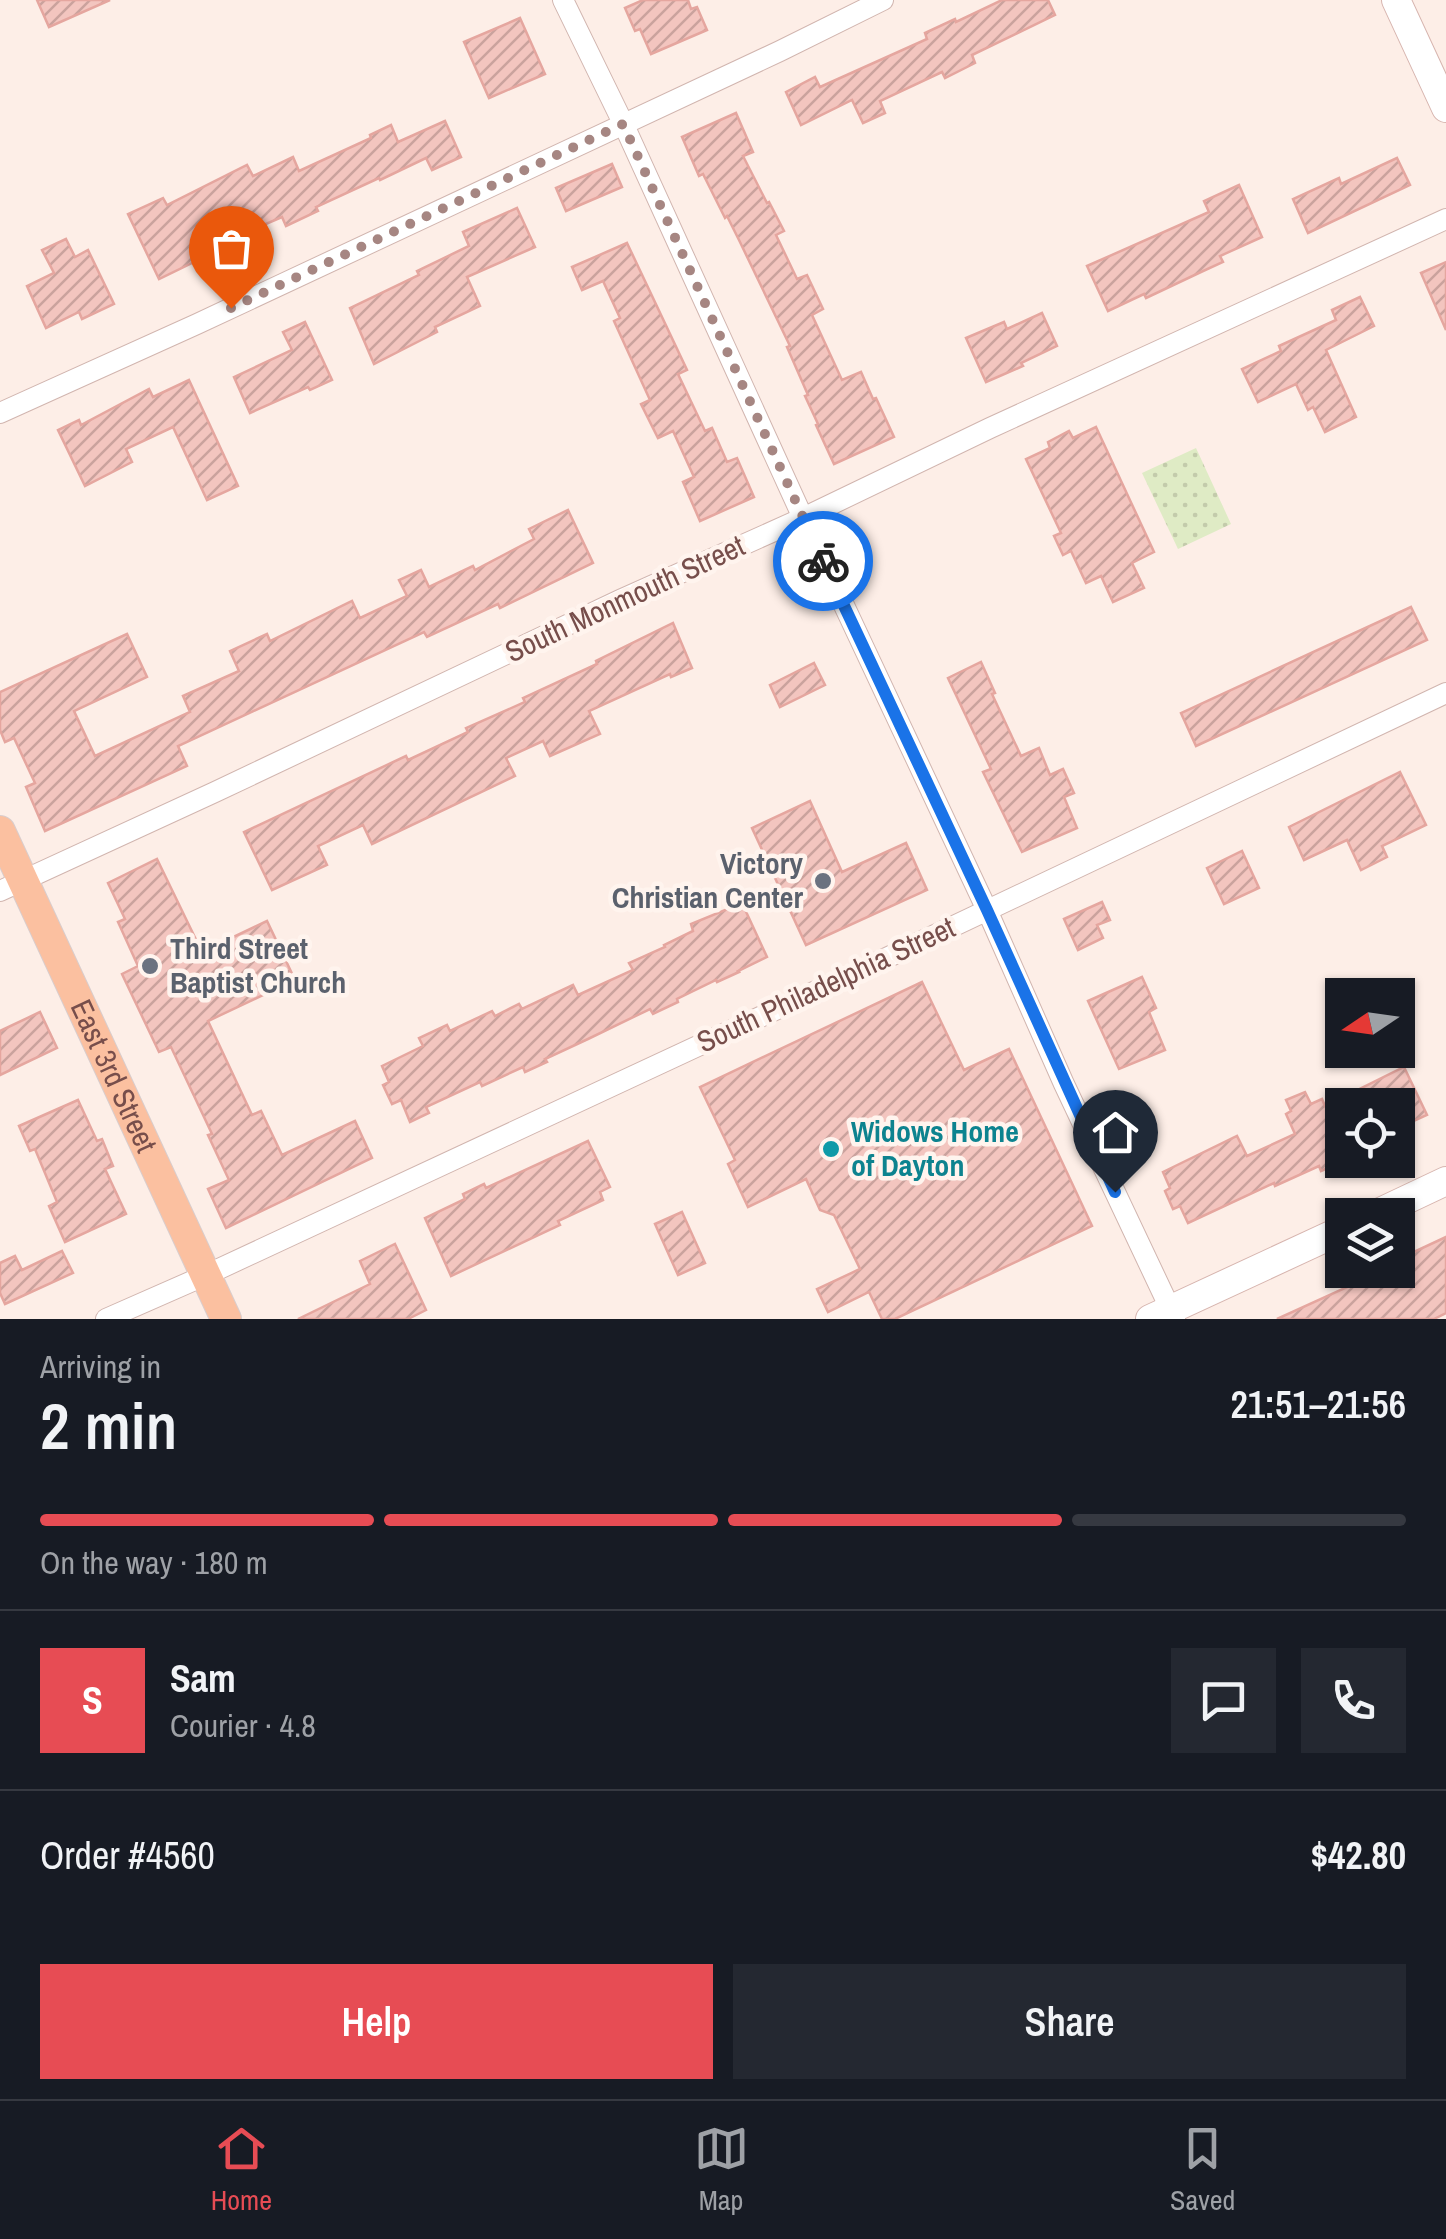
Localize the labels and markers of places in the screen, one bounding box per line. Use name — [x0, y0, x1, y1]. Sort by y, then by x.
pin — [189, 206, 274, 309]
place label: Victory Christian Center — [612, 843, 803, 917]
marker: Victory Christian Center — [812, 870, 834, 892]
place label: Third Street Baptist Church — [170, 928, 346, 1002]
marker: Third Street Baptist Church — [139, 955, 161, 977]
pin — [1073, 1090, 1158, 1193]
place label: Widows Home of Dayton — [851, 1111, 1019, 1185]
marker: Widows Home of Dayton — [820, 1138, 842, 1160]

